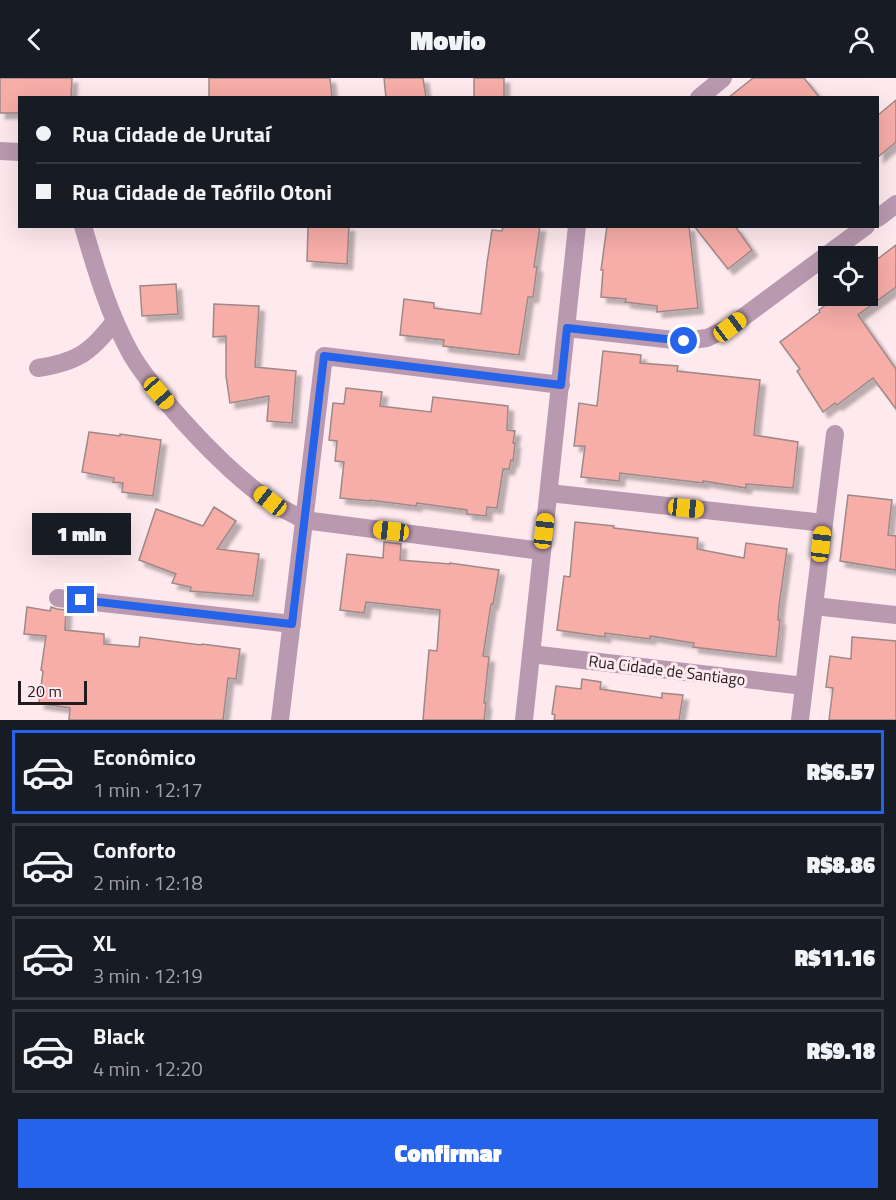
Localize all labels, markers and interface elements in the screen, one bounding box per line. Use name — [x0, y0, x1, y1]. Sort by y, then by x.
text: Movio — [410, 19, 486, 60]
icon: back — [18, 23, 51, 56]
icon: person — [845, 23, 878, 56]
text: Rua Cidade de Urutaí — [72, 117, 271, 151]
text: Rua Cidade de Teófilo Otoni — [72, 175, 332, 209]
map controls — [818, 246, 878, 306]
button: locate — [818, 246, 878, 306]
car — [710, 309, 750, 345]
route start — [670, 327, 697, 354]
car — [140, 374, 178, 412]
car — [250, 483, 290, 519]
car — [667, 497, 705, 519]
car — [533, 512, 555, 550]
callout: 1 min — [32, 513, 130, 555]
text: 1 min — [57, 518, 106, 549]
car — [372, 520, 410, 542]
car — [810, 525, 832, 563]
route end — [67, 586, 94, 613]
street label: Rua Cidade de Santiago — [587, 648, 747, 692]
scale bar — [18, 678, 87, 706]
text: 20 m — [27, 679, 62, 703]
text: Econômico — [93, 740, 196, 774]
icon: car — [21, 745, 75, 799]
text: R$6.57 — [807, 755, 875, 789]
text: 1 min · 12:17 — [93, 774, 203, 805]
text: Conforto — [93, 833, 176, 867]
icon: car — [21, 838, 75, 892]
text: R$8.86 — [807, 848, 875, 882]
text: 2 min · 12:18 — [93, 867, 203, 898]
text: XL — [93, 926, 116, 960]
icon: car — [21, 931, 75, 985]
text: R$11.16 — [795, 941, 875, 975]
text: 3 min · 12:19 — [93, 960, 203, 991]
text: Black — [93, 1019, 145, 1053]
icon: car — [21, 1024, 75, 1078]
text: R$9.18 — [807, 1034, 875, 1068]
text: 4 min · 12:20 — [93, 1053, 203, 1084]
button: Confirmar — [18, 1119, 878, 1188]

